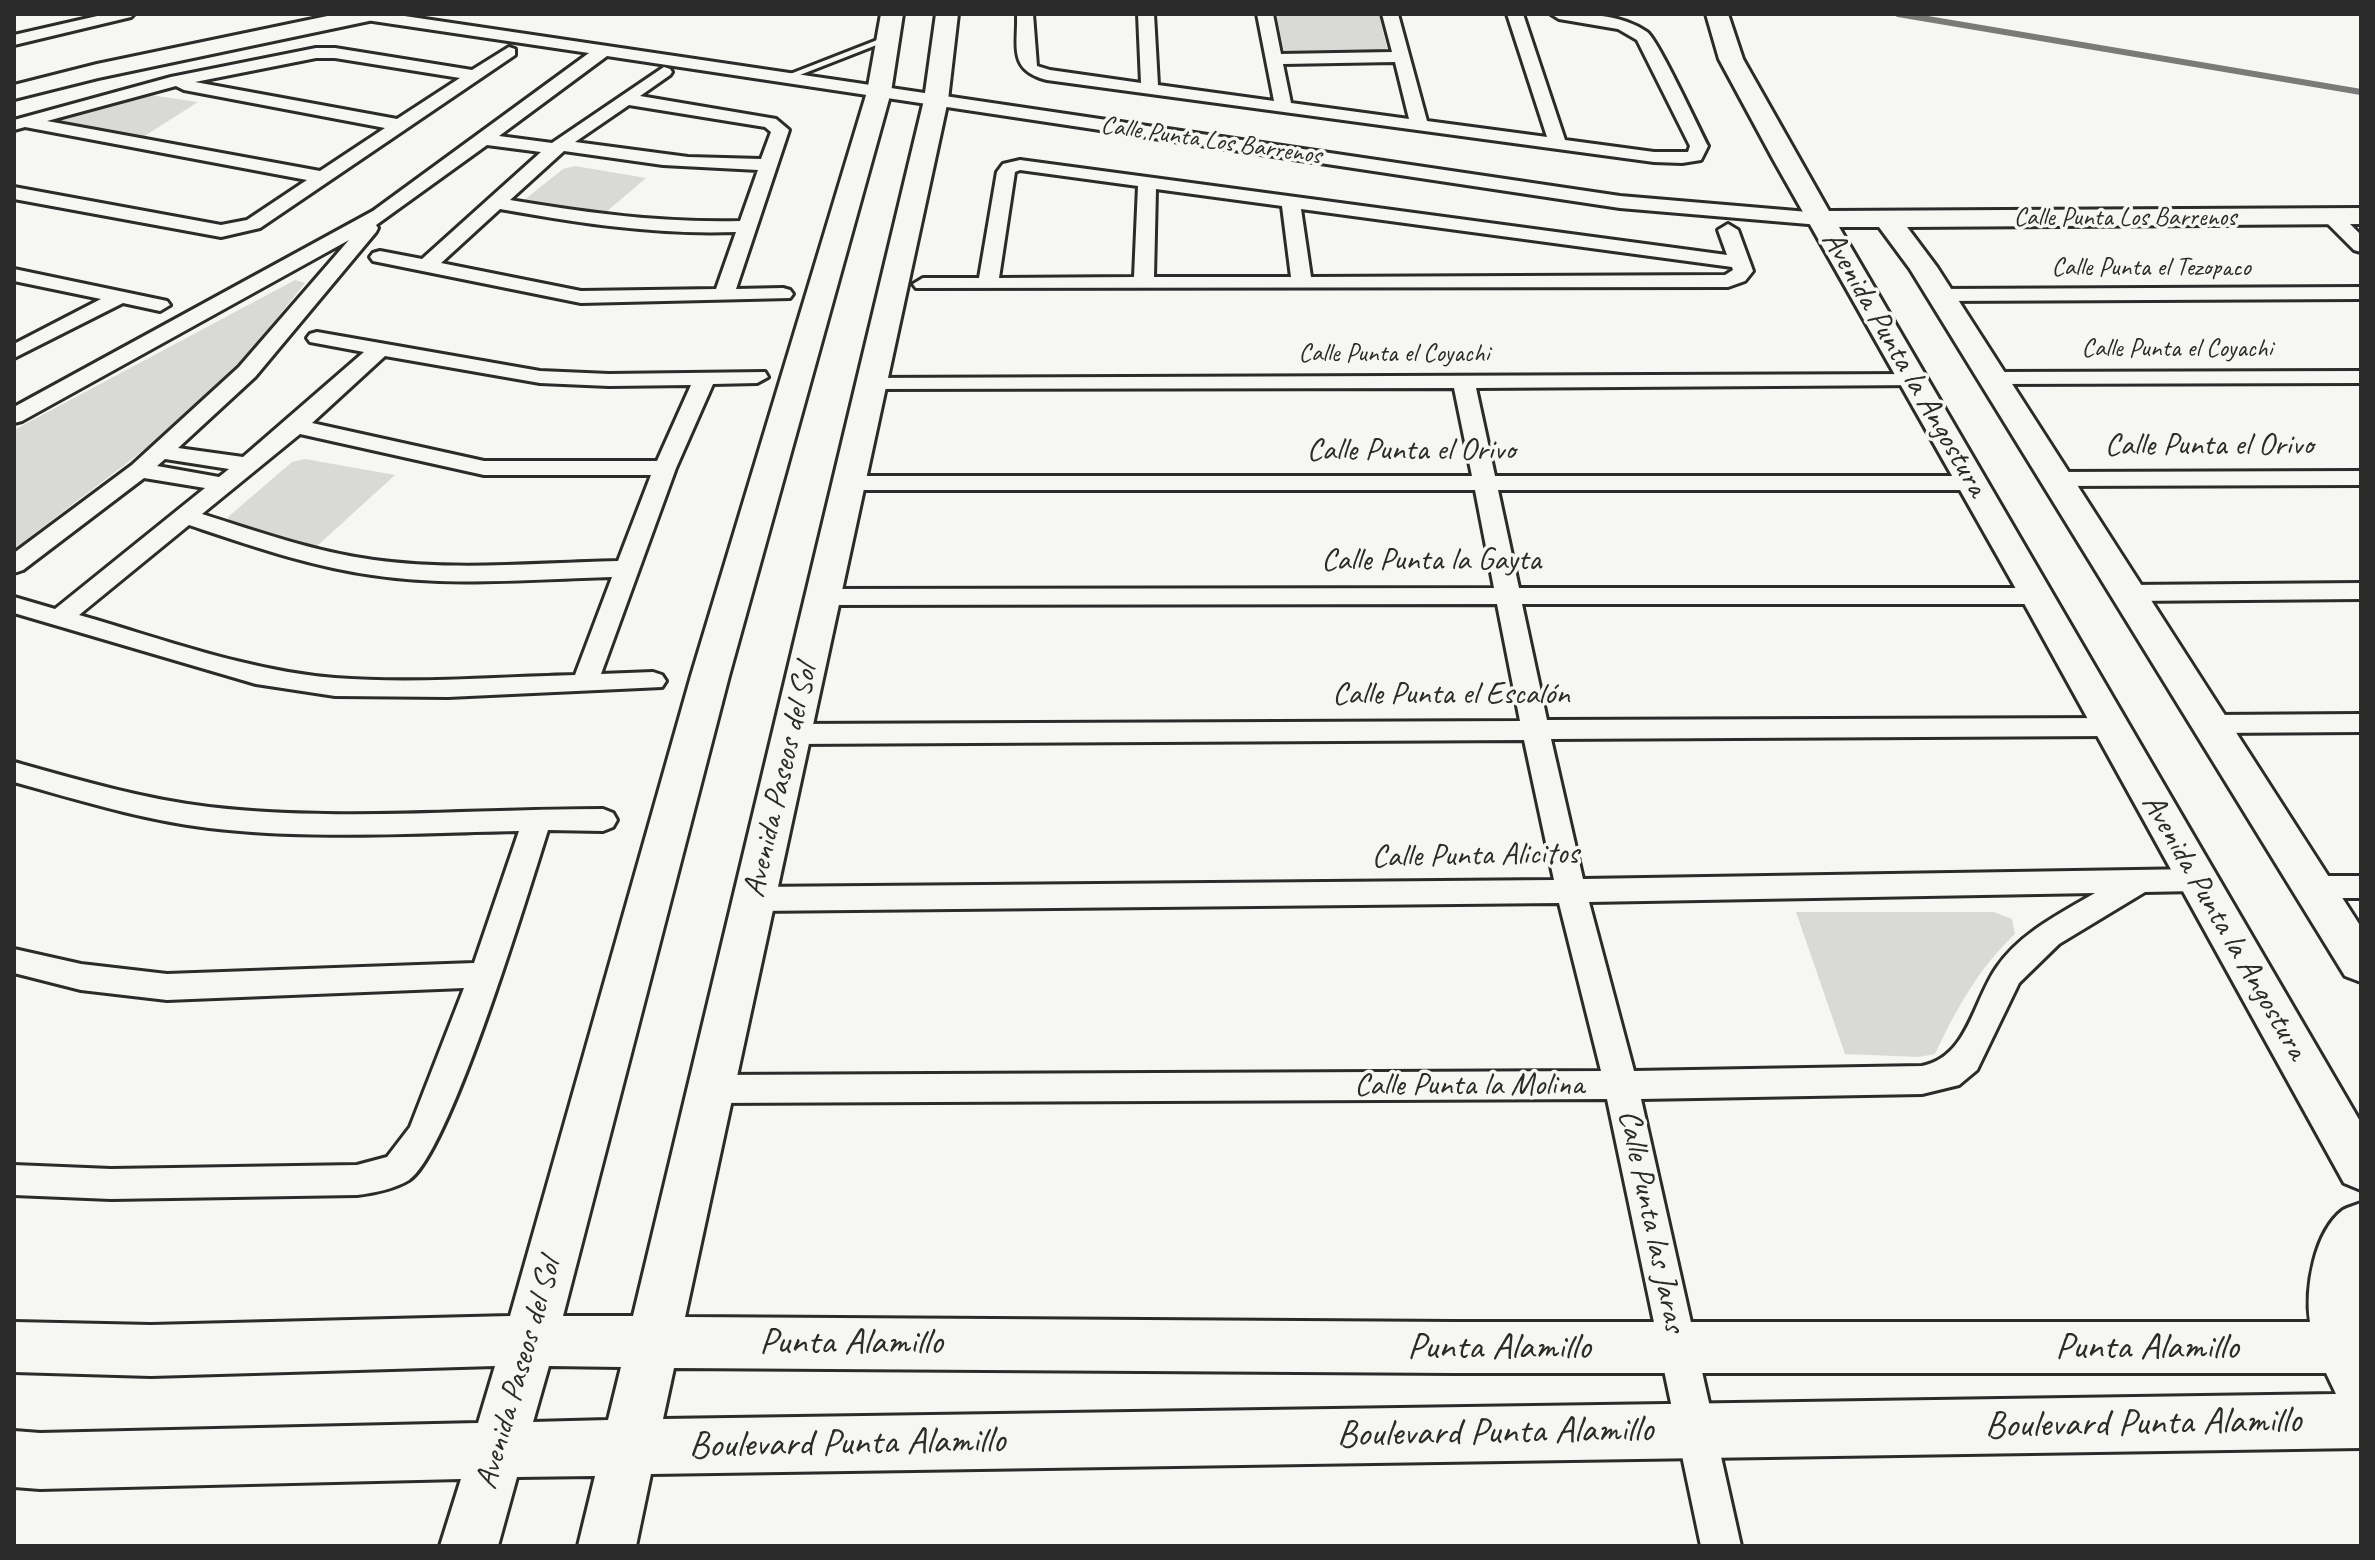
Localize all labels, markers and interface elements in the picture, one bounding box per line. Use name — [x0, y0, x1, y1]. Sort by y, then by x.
street label: Calle Punta Los Barrenos — [1099, 110, 1323, 172]
street label: Calle Punta Los Barrenos — [2014, 202, 2236, 234]
street label: Avenida Punta la Angostura — [1812, 225, 1996, 503]
street label: Calle Punta el Tezopaco — [2051, 252, 2251, 284]
street label: Calle Punta el Coyachi — [2082, 333, 2272, 365]
street label: Calle Punta el Coyachi — [1299, 338, 1489, 370]
street label: Calle Punta el Orivo — [2105, 427, 2313, 465]
street label: Calle Punta el Orivo — [1307, 432, 1515, 470]
street label: Calle Punta la Gayta — [1321, 542, 1541, 580]
street label: Avenida Paseos del Sol — [736, 661, 826, 901]
street label: Calle Punta el Escalón — [1332, 676, 1570, 714]
street label: Avenida Punta la Angostura — [2132, 788, 2316, 1066]
street label: Calle Punta Alicitos — [1371, 835, 1579, 877]
street label: Calle Punta la Molina — [1354, 1067, 1584, 1105]
street label: Calle Punta las Jaras — [1609, 1106, 1693, 1336]
street label: Avenida Paseos del Sol — [468, 1255, 570, 1493]
street label: Punta Alamillo — [759, 1320, 943, 1366]
street label: Punta Alamillo — [1407, 1325, 1591, 1371]
street label: Punta Alamillo — [2055, 1325, 2239, 1371]
street label: Boulevard Punta Alamillo — [1984, 1398, 2302, 1450]
street label: Boulevard Punta Alamillo — [1336, 1407, 1654, 1459]
street label: Boulevard Punta Alamillo — [688, 1418, 1006, 1470]

